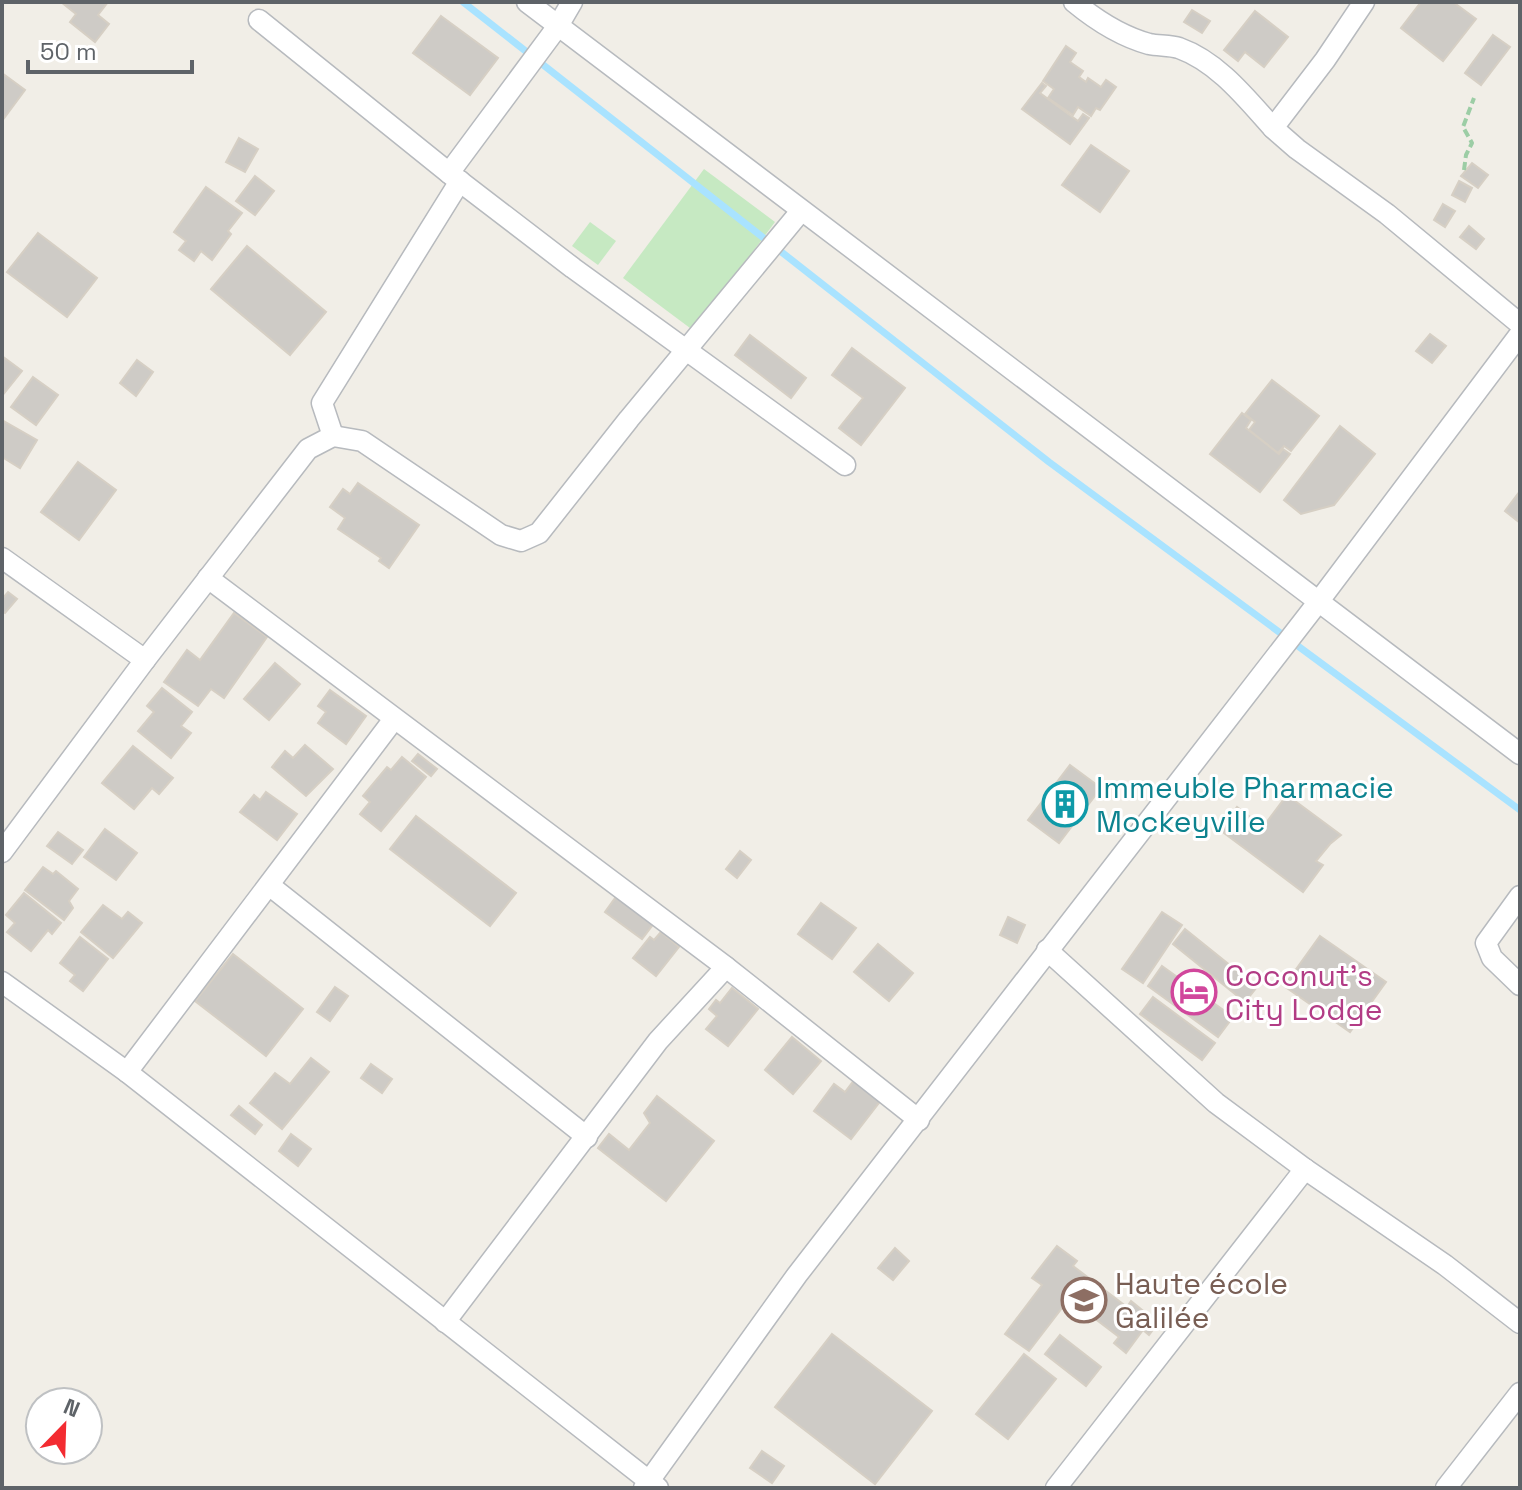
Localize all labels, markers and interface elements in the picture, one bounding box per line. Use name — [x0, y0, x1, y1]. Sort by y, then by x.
scale bar — [28, 24, 192, 74]
text: 50 m — [40, 36, 97, 67]
place label: Immeuble Pharmacie Mockeyville — [1096, 768, 1394, 841]
building icon: Immeuble Pharmacie Mockeyville — [1041, 780, 1089, 828]
place label: Coconut’s City Lodge — [1225, 956, 1383, 1029]
hotel icon: Coconut’s City Lodge — [1170, 968, 1218, 1016]
place label: Haute école Galilée — [1115, 1264, 1288, 1337]
school or university icon: Haute école Galilée — [1060, 1276, 1108, 1324]
north arrow — [24, 1386, 104, 1466]
text: N — [60, 1392, 84, 1423]

